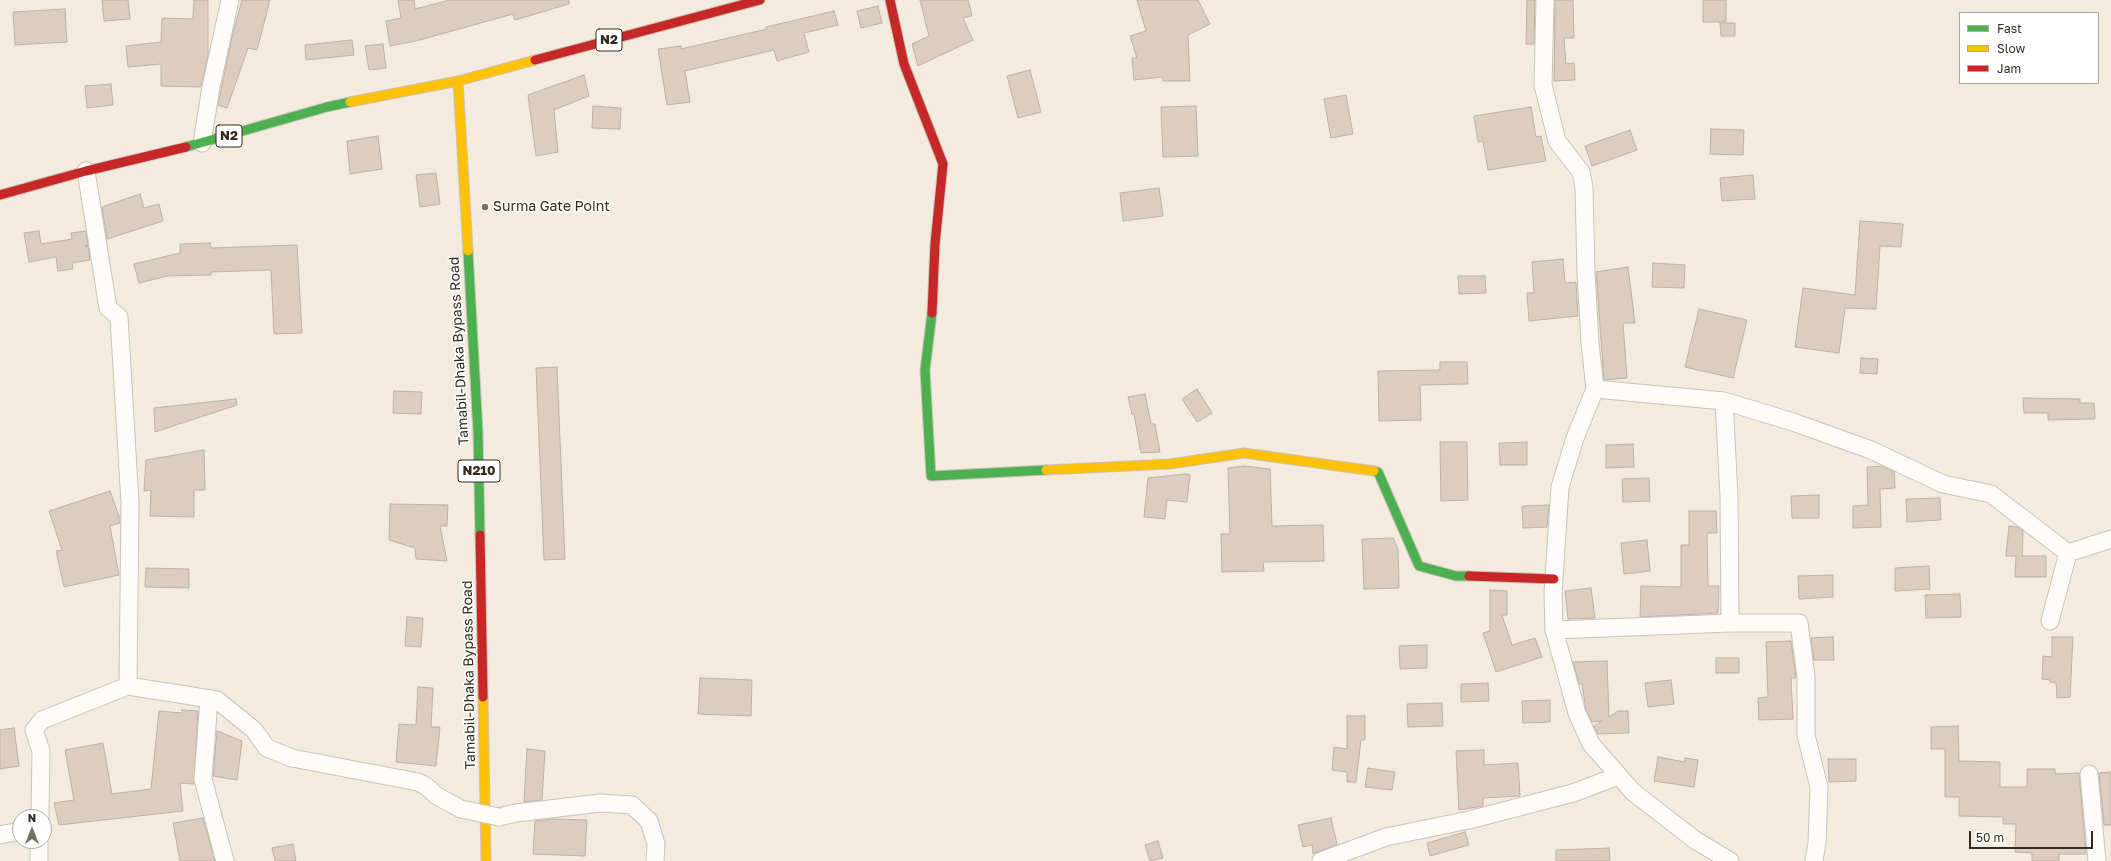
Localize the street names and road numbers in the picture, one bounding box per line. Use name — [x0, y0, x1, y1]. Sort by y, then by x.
road number: N2 — [596, 29, 622, 51]
road number: N2 — [216, 125, 242, 147]
street label: Tamabil-Dhaka Bypass Road — [446, 256, 472, 446]
road number: N210 — [458, 460, 500, 482]
street label: Tamabil-Dhaka Bypass Road — [459, 580, 479, 770]

